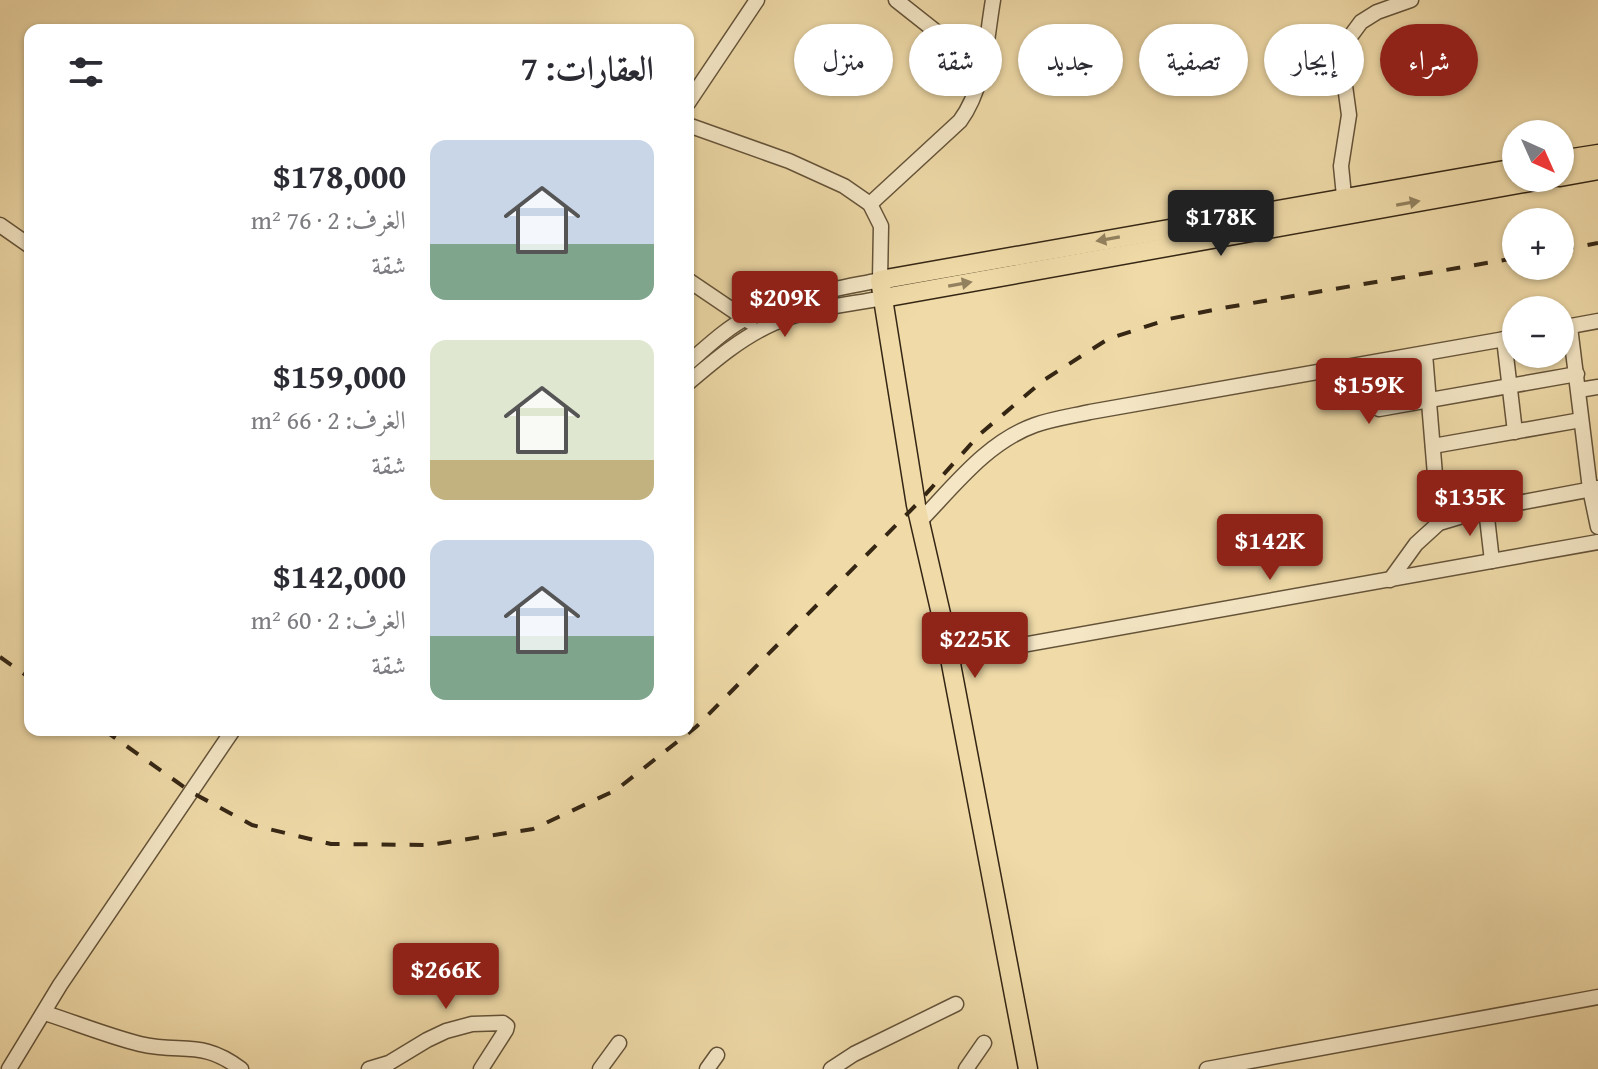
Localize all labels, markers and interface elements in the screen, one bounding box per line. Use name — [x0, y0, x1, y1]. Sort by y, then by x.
chip: منزل — [794, 24, 893, 96]
chip: شقة — [909, 24, 1002, 96]
chip: جديد — [1018, 24, 1123, 96]
chip: تصفية — [1139, 24, 1248, 96]
chip: إيجار — [1264, 24, 1364, 96]
chip: شراء — [1380, 24, 1478, 96]
text: العقارات: 7 — [520, 43, 654, 92]
icon: filters — [64, 50, 108, 94]
north arrow — [1502, 120, 1574, 192]
map controls — [1502, 120, 1574, 368]
text: $178,000 — [273, 151, 406, 200]
icon: home — [494, 172, 590, 268]
pin: $178K — [1165, 190, 1277, 258]
text: $178K — [1186, 196, 1256, 235]
one-way arrow — [1396, 197, 1421, 209]
text: الغرف: 2 · 76 m² — [251, 200, 406, 239]
button: + — [1502, 208, 1574, 280]
one-way arrow — [1095, 234, 1120, 246]
text: شقة — [372, 245, 406, 284]
pin: $209K — [729, 271, 841, 339]
text: $209K — [750, 277, 820, 316]
one-way arrow — [947, 278, 972, 290]
button: − — [1502, 296, 1574, 368]
text: $159,000 — [273, 351, 406, 400]
pin: $159K — [1313, 358, 1425, 426]
text: $159K — [1334, 364, 1404, 403]
icon: home — [494, 372, 590, 468]
text: الغرف: 2 · 66 m² — [251, 400, 406, 439]
text: شقة — [372, 445, 406, 484]
pin: $135K — [1414, 470, 1526, 538]
text: $135K — [1435, 476, 1505, 515]
pin: $142K — [1214, 514, 1326, 582]
text: $142K — [1235, 520, 1305, 559]
text: $142,000 — [273, 551, 406, 600]
icon: home — [494, 572, 590, 668]
text: الغرف: 2 · 60 m² — [251, 600, 406, 639]
pin: $225K — [919, 612, 1031, 680]
text: $225K — [940, 618, 1010, 657]
text: شقة — [372, 645, 406, 684]
pin: $266K — [390, 943, 502, 1011]
text: $266K — [411, 949, 481, 988]

